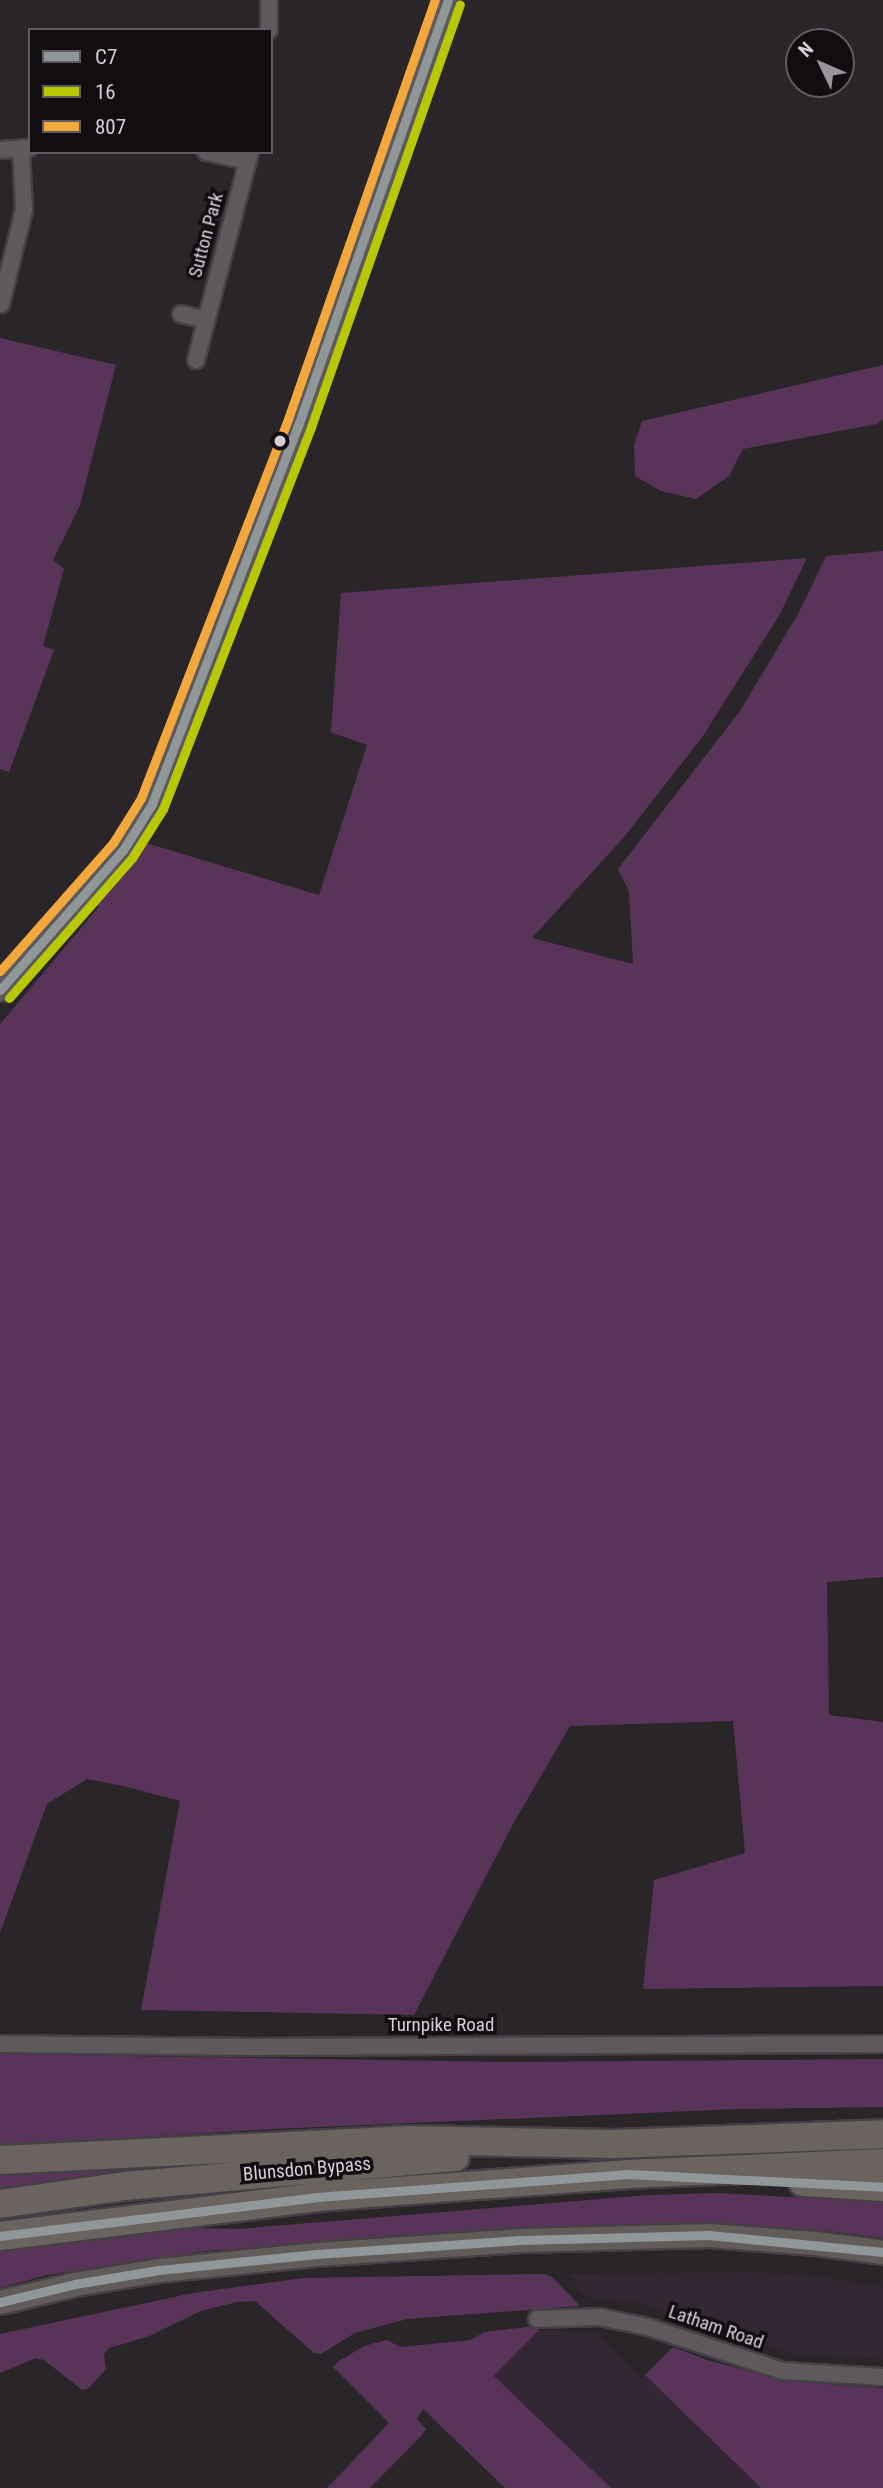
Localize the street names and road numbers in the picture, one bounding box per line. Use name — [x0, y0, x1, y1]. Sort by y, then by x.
street label: Sutton Park — [184, 190, 228, 280]
street label: Turnpike Road — [388, 2014, 494, 2036]
street label: Blunsdon Bypass — [242, 2152, 372, 2186]
street label: Latham Road — [666, 2300, 766, 2354]

